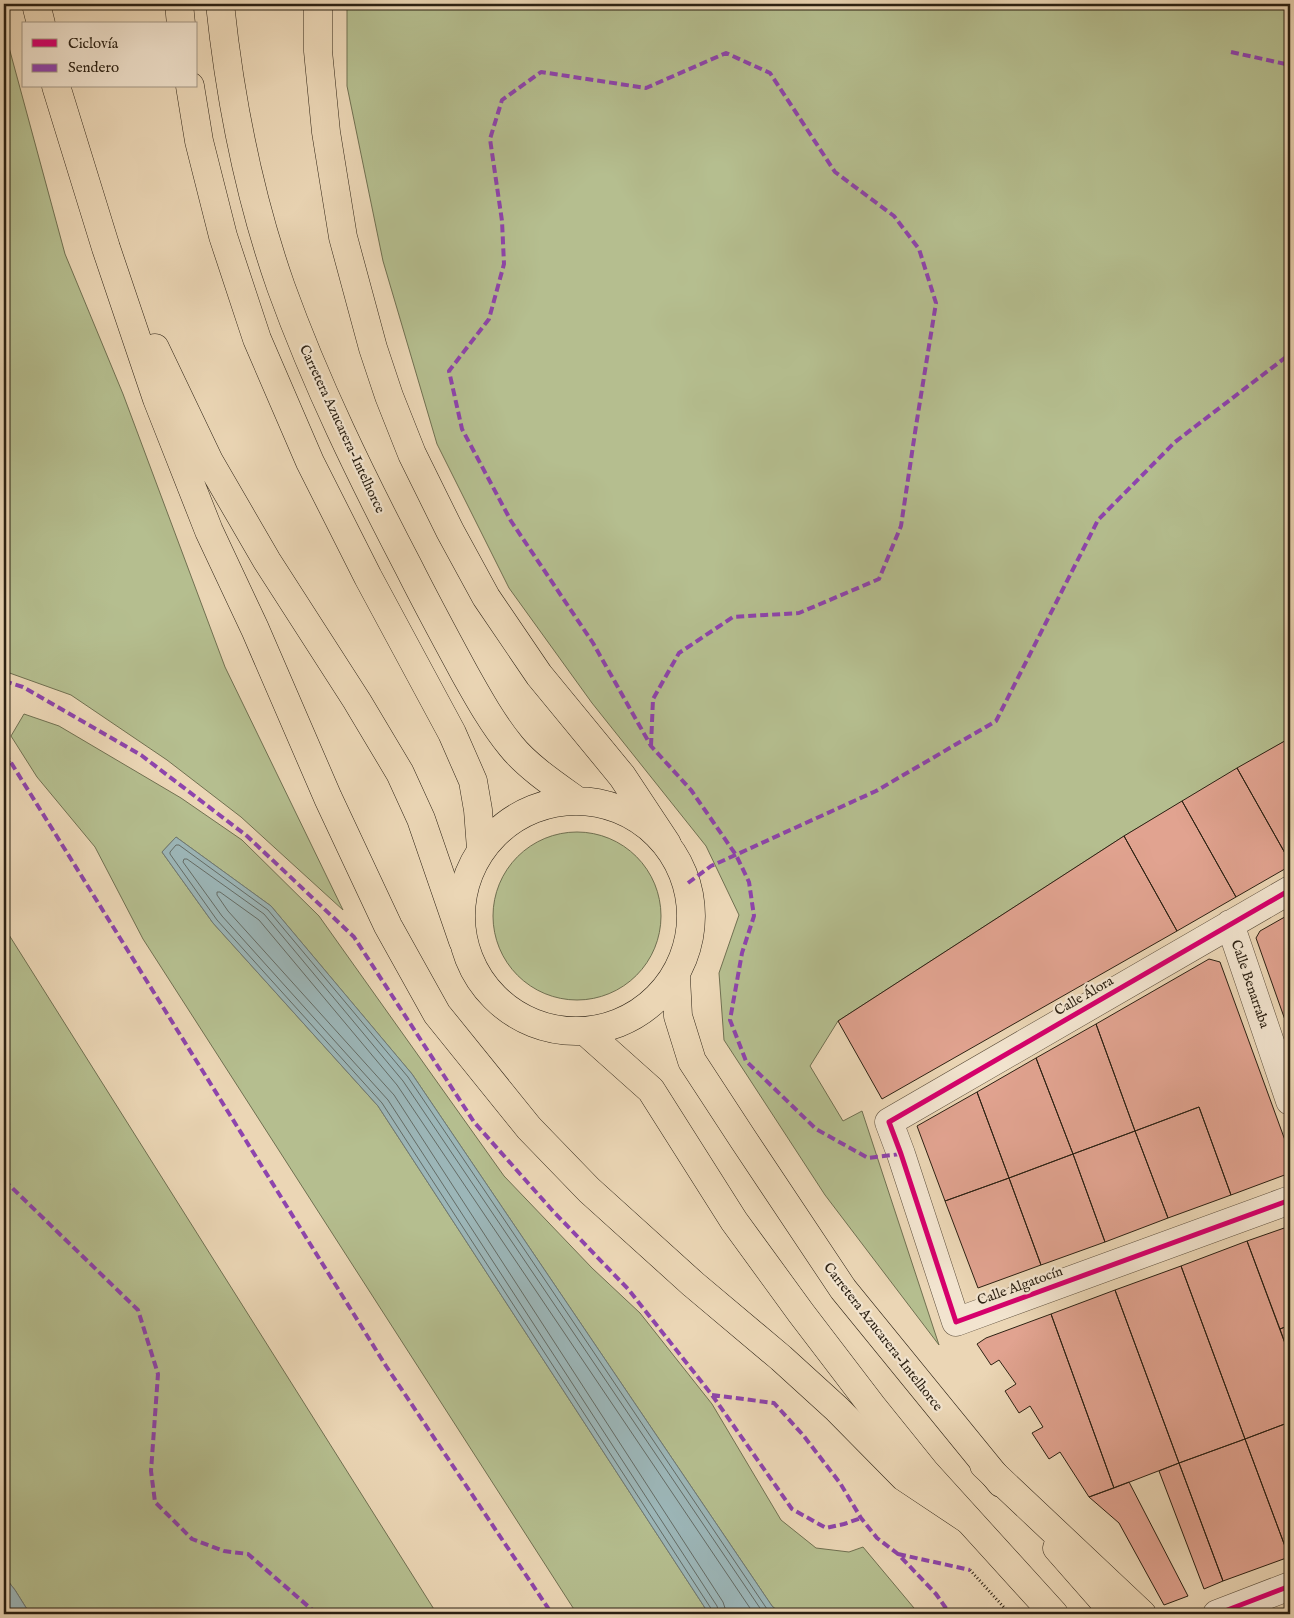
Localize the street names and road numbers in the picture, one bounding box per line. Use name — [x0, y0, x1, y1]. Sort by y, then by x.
street label: Carretera Azucarera-Intelhorce — [295, 342, 389, 517]
street label: Calle Benarraba — [1226, 937, 1274, 1031]
street label: Calle Álora — [1051, 971, 1117, 1020]
street label: Carretera Azucarera-Intelhorce — [819, 1259, 947, 1415]
street label: Calle Algatocín — [975, 1262, 1066, 1310]

